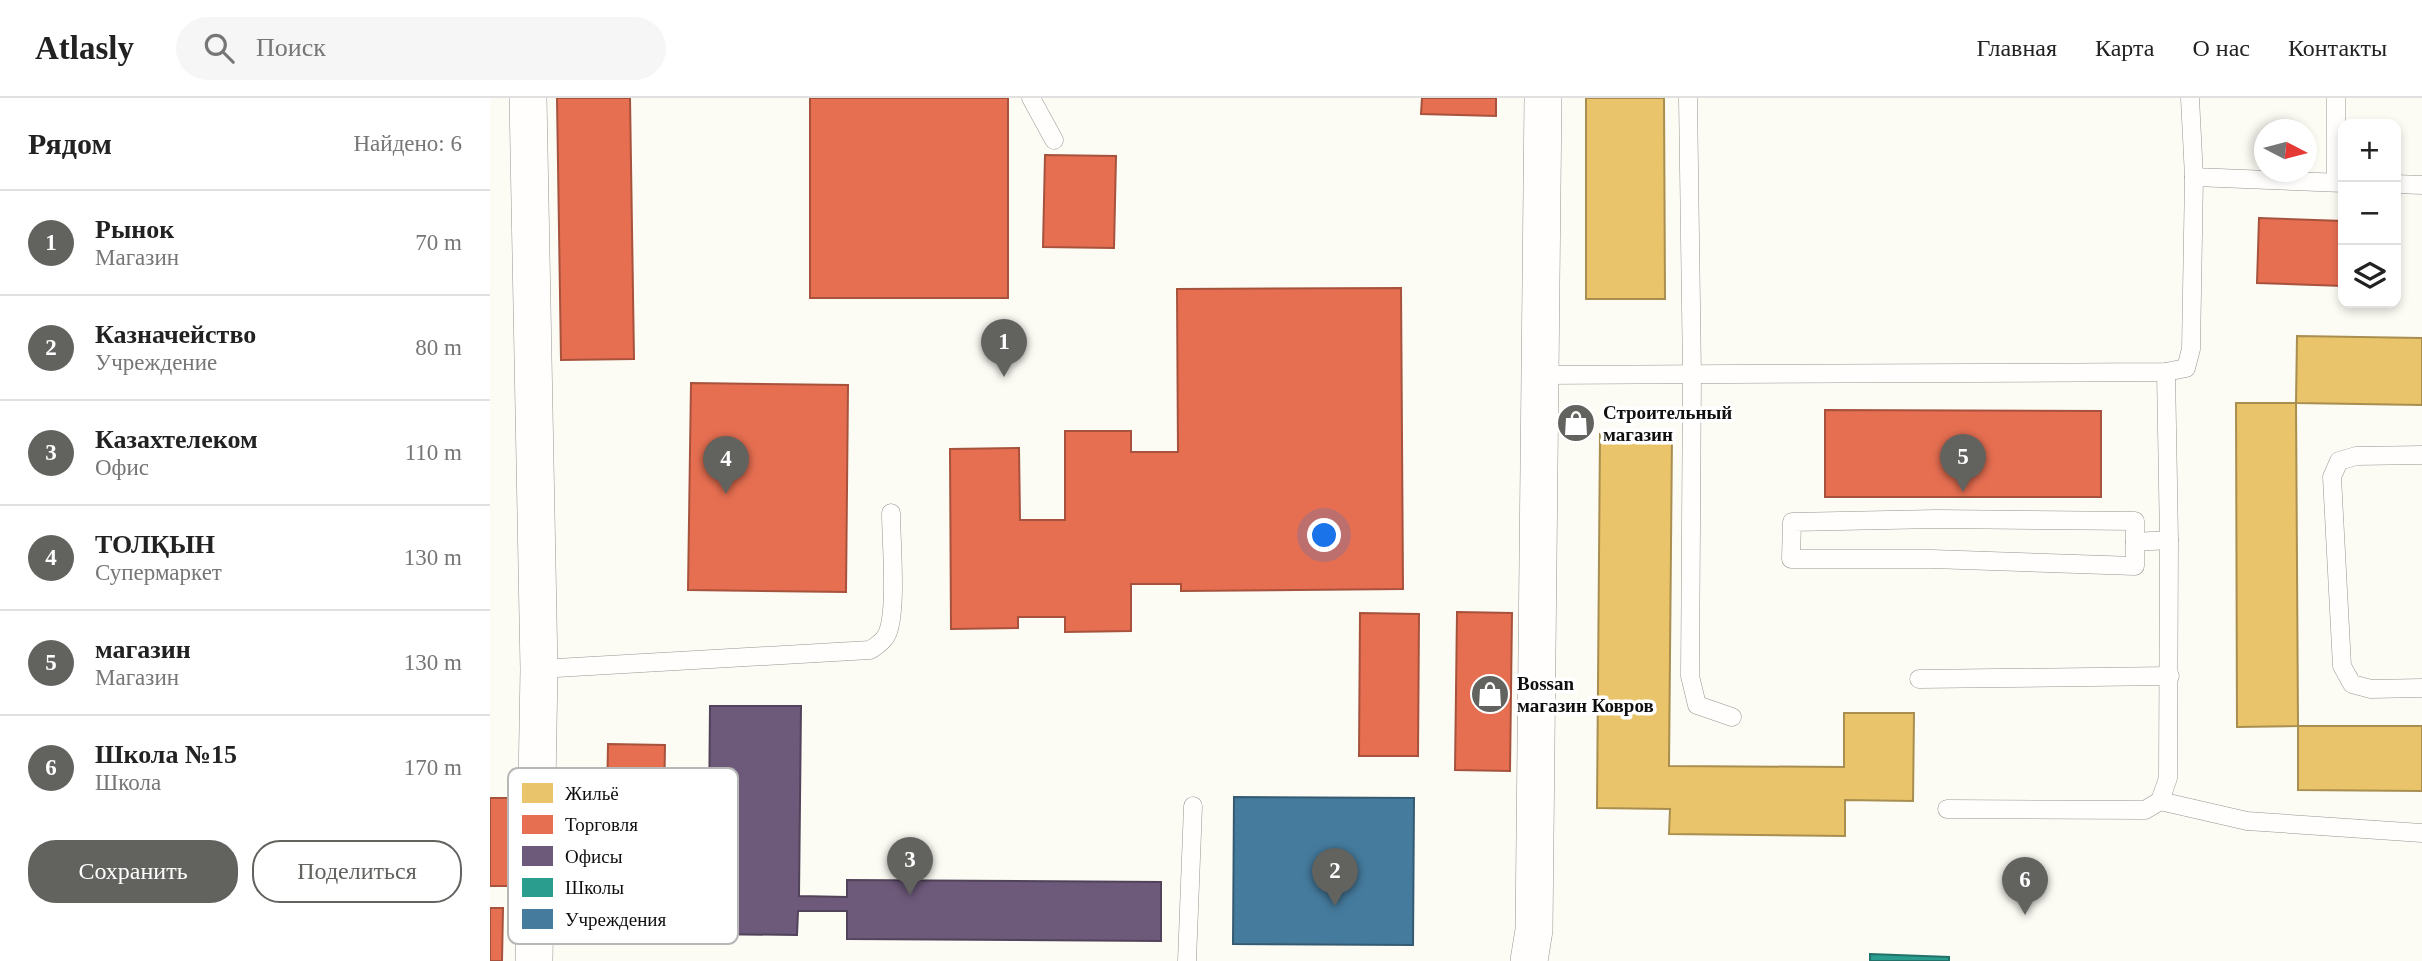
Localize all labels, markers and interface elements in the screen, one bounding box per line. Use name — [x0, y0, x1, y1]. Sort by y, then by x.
search box — [176, 17, 666, 80]
icon: search — [200, 29, 238, 67]
text: Atlasly — [35, 30, 134, 66]
text: Поиск — [256, 33, 326, 62]
text: Главная — [1976, 35, 2057, 61]
text: Карта — [2095, 35, 2154, 61]
text: О нас — [2192, 35, 2250, 61]
text: Контакты — [2288, 35, 2387, 61]
north arrow — [2254, 119, 2317, 182]
map controls — [2338, 119, 2401, 308]
button: + — [2338, 119, 2401, 182]
text: Рядом — [28, 127, 112, 160]
text: Найдено: 6 — [354, 131, 462, 156]
button: − — [2338, 182, 2401, 245]
text: Рынок — [95, 215, 174, 244]
text: 1 — [45, 230, 57, 255]
text: 70 m — [415, 230, 462, 255]
text: Магазин — [95, 245, 179, 270]
button: layers — [2338, 245, 2401, 308]
pin: 1 — [981, 319, 1027, 377]
text: Казначейство — [95, 320, 256, 349]
text: 2 — [45, 335, 57, 360]
text: 80 m — [415, 335, 462, 360]
text: Учреждение — [95, 350, 217, 375]
shop icon: Строительный магазин — [1555, 402, 1597, 444]
place label: Строительный магазин — [1603, 402, 1732, 445]
text: Казахтелеком — [95, 425, 258, 454]
pin: 5 — [1940, 434, 1986, 492]
pin: 4 — [703, 436, 749, 494]
text: 3 — [45, 440, 57, 465]
text: 110 m — [405, 440, 462, 465]
text: Офис — [95, 455, 149, 480]
your location — [1307, 518, 1341, 552]
text: ТОЛҚЫН — [95, 530, 215, 559]
text: 4 — [45, 545, 57, 570]
text: 130 m — [404, 545, 462, 570]
text: Супермаркет — [95, 560, 222, 585]
text: магазин — [95, 635, 191, 664]
text: 5 — [45, 650, 57, 675]
text: 130 m — [404, 650, 462, 675]
text: Магазин — [95, 665, 179, 690]
shop icon: Bossan магазин Ковров — [1469, 673, 1511, 715]
place label: Bossan магазин Ковров — [1517, 673, 1654, 716]
text: Школа №15 — [95, 740, 237, 769]
text: 6 — [45, 755, 57, 780]
text: 170 m — [404, 755, 462, 780]
legend — [508, 768, 738, 944]
text: Школа — [95, 770, 161, 795]
text: Жильё — [565, 783, 619, 804]
text: Торговля — [565, 814, 638, 835]
pin: 3 — [887, 837, 933, 895]
button: Сохранить — [28, 840, 238, 903]
button: Поделиться — [252, 840, 462, 903]
text: Офисы — [565, 846, 623, 867]
pin: 2 — [1312, 848, 1358, 906]
pin: 6 — [2002, 857, 2048, 915]
text: Школы — [565, 877, 624, 898]
text: Учреждения — [565, 909, 667, 930]

